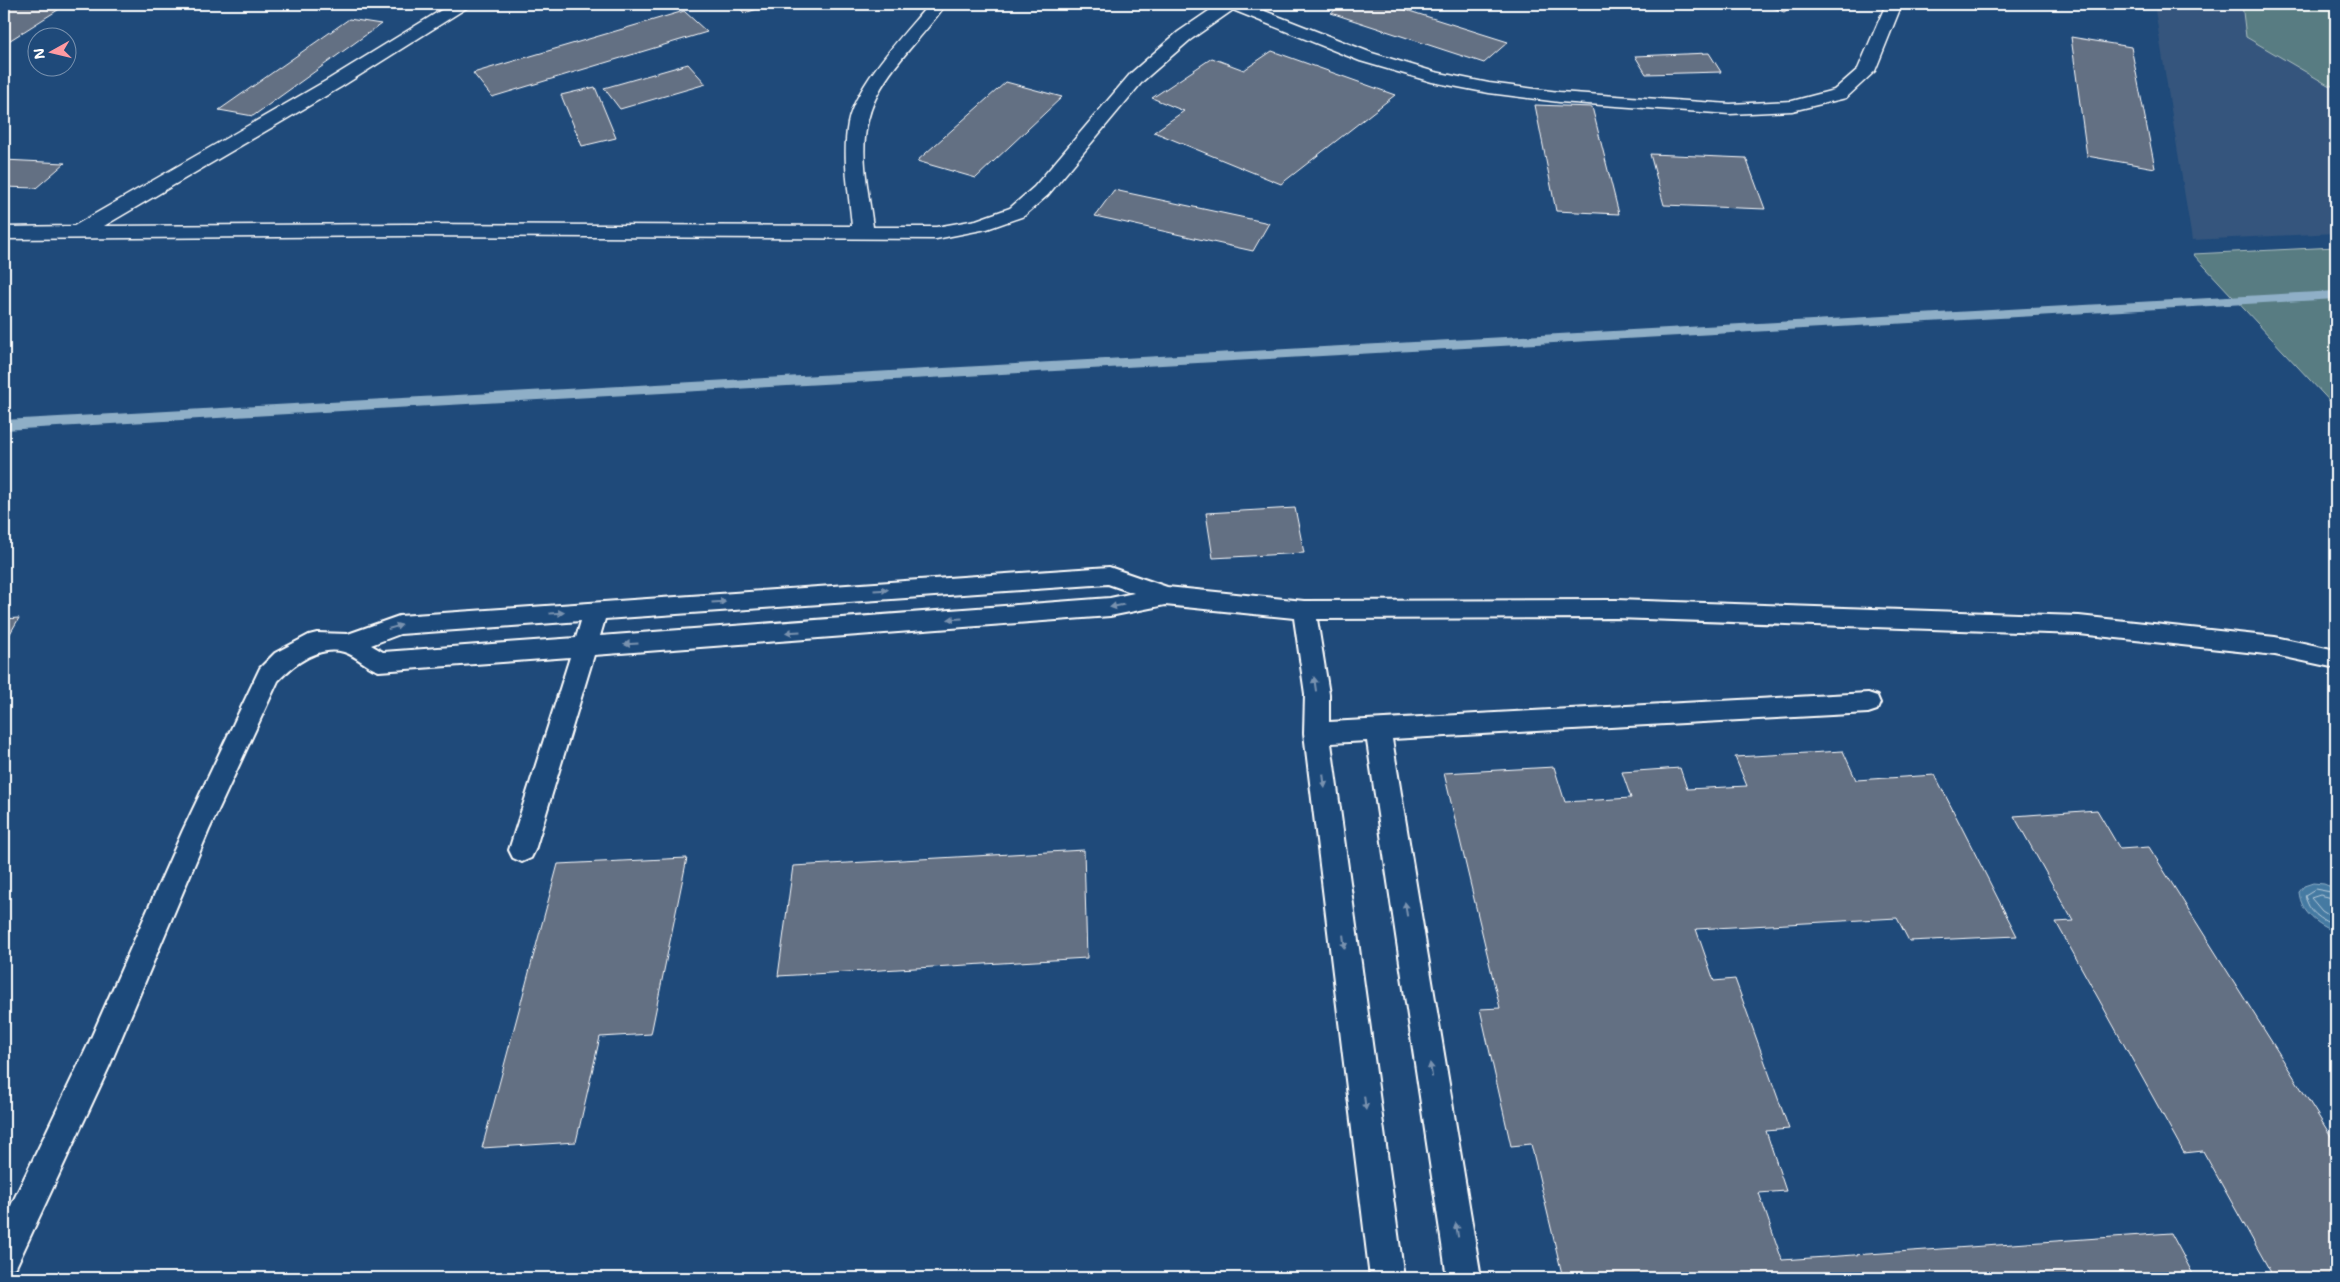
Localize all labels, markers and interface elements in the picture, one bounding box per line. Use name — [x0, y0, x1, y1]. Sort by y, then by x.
north arrow — [28, 28, 78, 78]
text: N — [29, 47, 49, 61]
one-way arrow — [873, 586, 889, 594]
one-way arrow — [711, 597, 727, 605]
one-way arrow — [1109, 602, 1125, 610]
one-way arrow — [549, 609, 565, 617]
one-way arrow — [947, 616, 963, 624]
one-way arrow — [388, 623, 403, 631]
one-way arrow — [785, 628, 801, 636]
one-way arrow — [623, 641, 639, 649]
one-way arrow — [1311, 676, 1319, 692]
one-way arrow — [1320, 773, 1328, 789]
one-way arrow — [1401, 901, 1409, 917]
one-way arrow — [1340, 934, 1348, 950]
one-way arrow — [1427, 1061, 1435, 1077]
one-way arrow — [1361, 1096, 1369, 1112]
one-way arrow — [1452, 1222, 1460, 1238]

